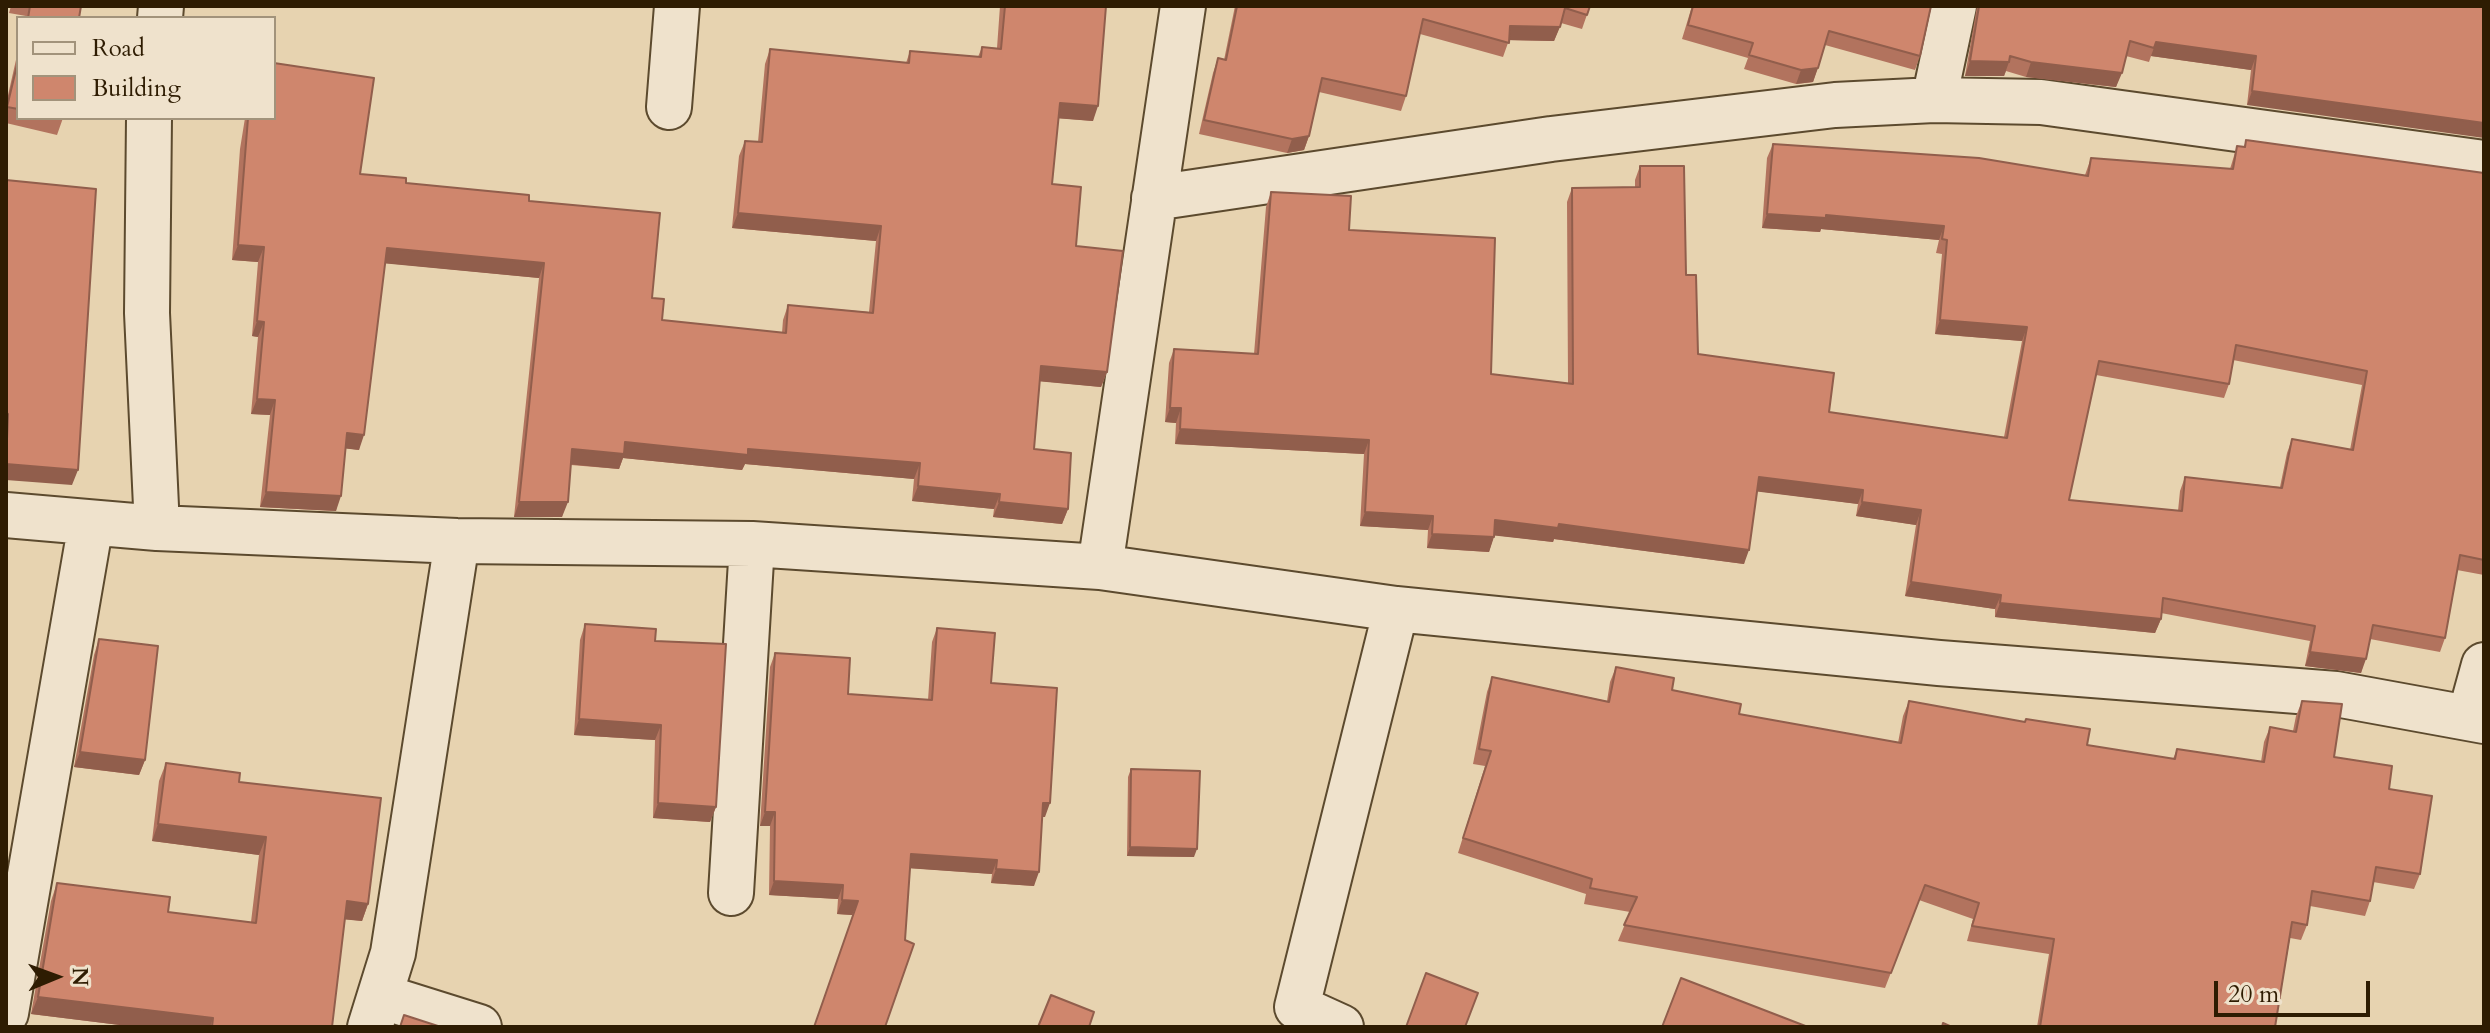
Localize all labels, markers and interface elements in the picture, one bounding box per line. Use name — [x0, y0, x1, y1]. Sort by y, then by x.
legend — [16, 16, 276, 120]
text: Road — [92, 32, 145, 65]
text: Building — [92, 72, 181, 105]
north arrow — [16, 937, 96, 1017]
scale bar — [2218, 965, 2374, 1015]
text: N — [65, 967, 95, 986]
text: 20 m — [2228, 978, 2279, 1011]

